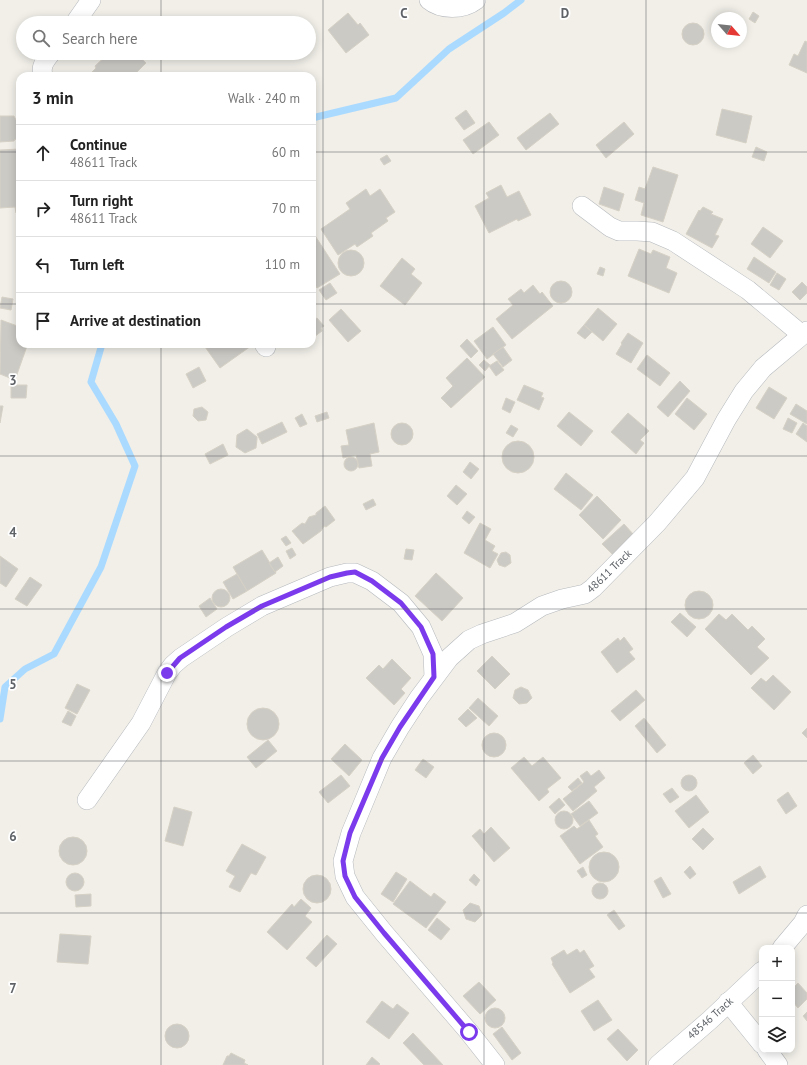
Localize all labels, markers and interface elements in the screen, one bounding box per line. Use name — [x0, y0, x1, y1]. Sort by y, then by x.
text: C — [400, 5, 408, 22]
text: D — [561, 5, 569, 22]
north arrow — [711, 12, 747, 48]
search box — [16, 16, 316, 60]
icon: search — [30, 27, 52, 49]
text: Search here — [62, 29, 138, 48]
text: 3 min — [32, 87, 73, 109]
text: Walk · 240 m — [228, 90, 300, 107]
text: Continue — [70, 135, 127, 154]
icon: ahead — [32, 142, 54, 164]
text: 60 m — [272, 144, 300, 161]
text: 48611 Track — [70, 154, 137, 171]
text: Turn right — [70, 191, 133, 210]
icon: right — [32, 198, 54, 220]
text: 70 m — [272, 200, 300, 217]
text: 48611 Track — [70, 210, 137, 227]
icon: left — [32, 254, 54, 276]
text: Turn left — [70, 255, 124, 274]
text: 110 m — [265, 256, 300, 273]
icon: arrive — [32, 310, 54, 332]
text: Arrive at destination — [70, 311, 201, 330]
text: 3 — [9, 372, 17, 389]
text: 4 — [9, 524, 17, 541]
street label: 48611 Track — [584, 546, 635, 596]
route end — [158, 664, 176, 682]
text: 5 — [9, 676, 17, 693]
text: 6 — [9, 828, 17, 845]
map controls — [759, 945, 795, 1053]
button: + — [759, 945, 795, 981]
text: 7 — [9, 980, 17, 997]
button: − — [759, 981, 795, 1017]
street label: 48546 Track — [684, 993, 736, 1042]
button: layers — [759, 1017, 795, 1053]
route start — [460, 1023, 478, 1041]

